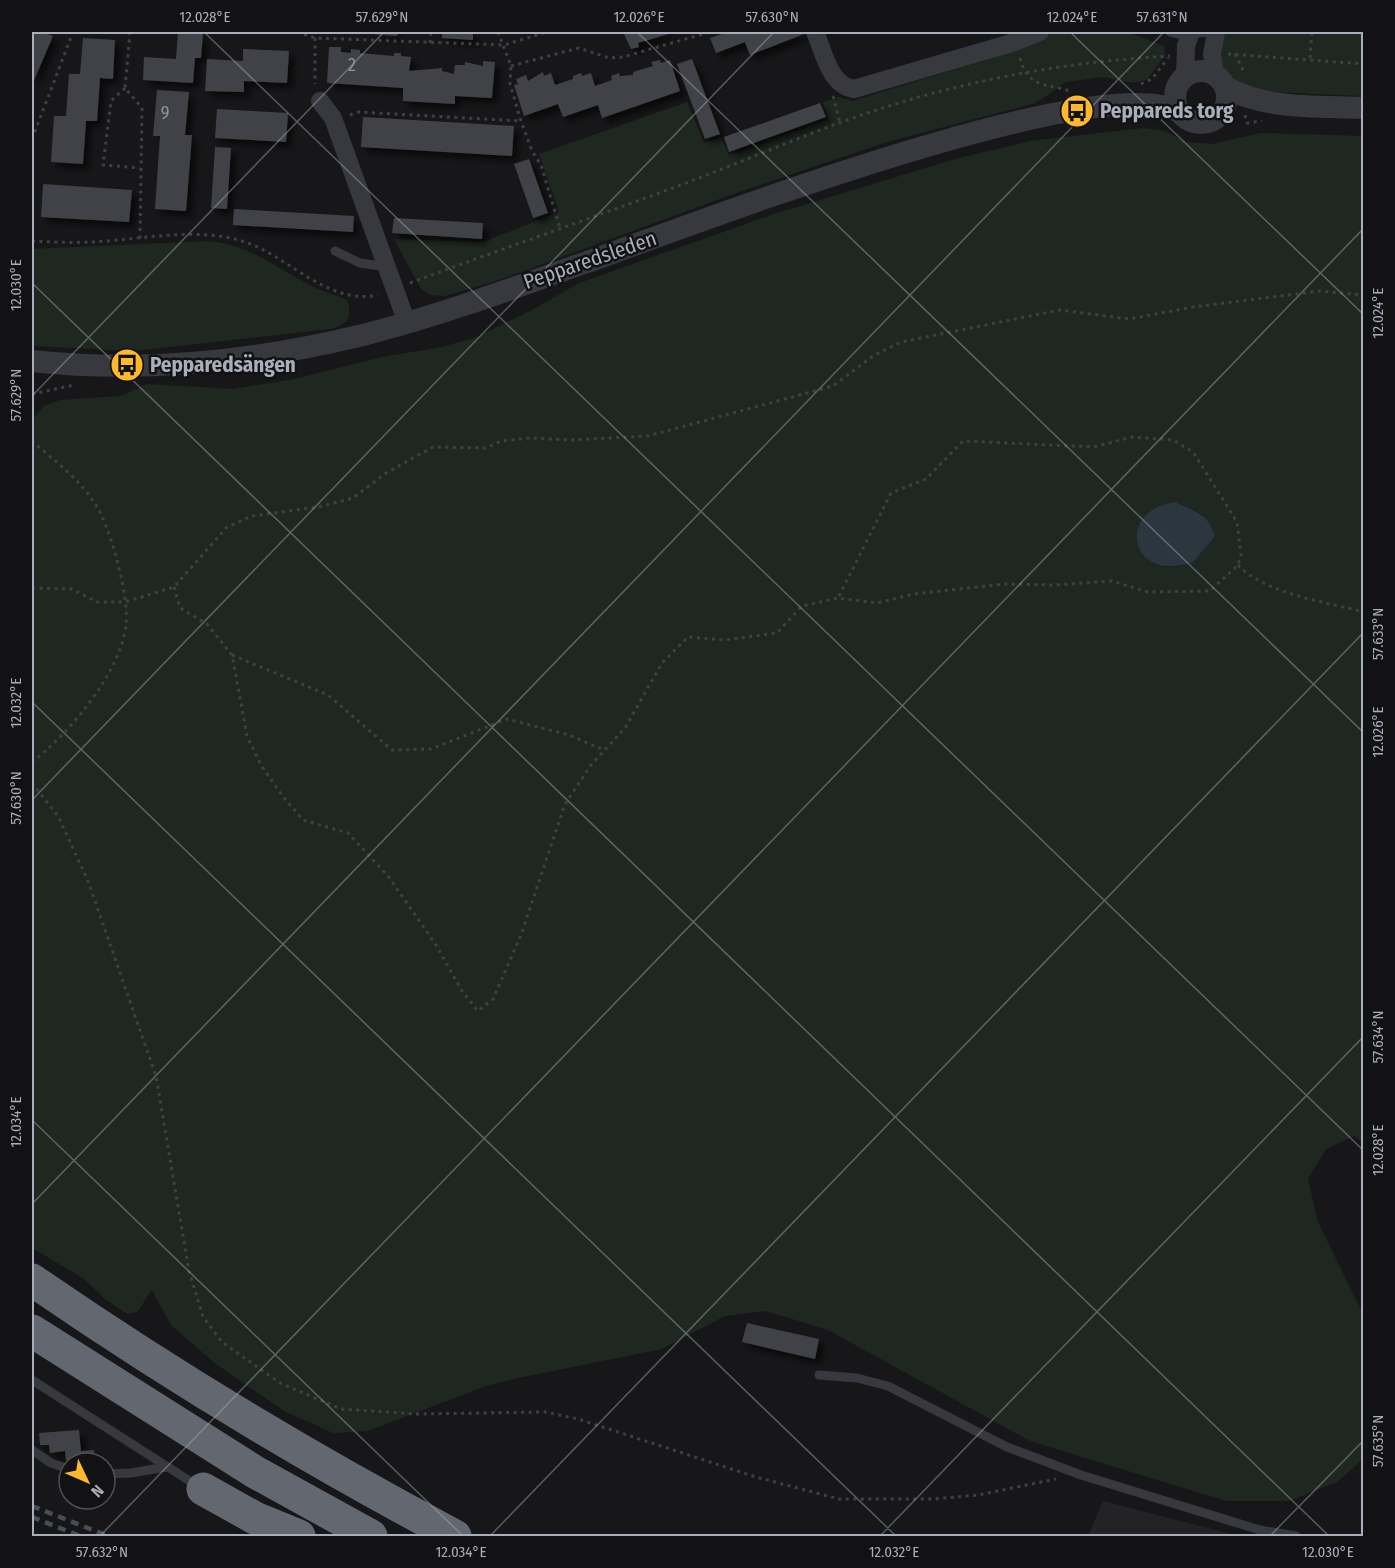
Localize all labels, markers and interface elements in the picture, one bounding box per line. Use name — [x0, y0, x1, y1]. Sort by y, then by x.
text: 12.028°E — [179, 8, 231, 26]
text: 57.629°N — [356, 8, 408, 26]
text: 12.026°E — [613, 8, 665, 26]
text: 57.630°N — [745, 8, 799, 26]
text: 12.024°E — [1047, 8, 1097, 26]
text: 57.631°N — [1136, 8, 1188, 26]
house number: 2 — [348, 54, 356, 76]
bus stop icon: Peppareds torg — [1059, 93, 1095, 129]
place label: Peppareds torg — [1100, 98, 1234, 124]
house number: 9 — [161, 102, 169, 124]
street label: Pepparedsleden — [520, 225, 660, 295]
text: 12.030°E — [7, 259, 25, 311]
text: 12.024°E — [1369, 288, 1387, 338]
bus stop icon: Pepparedsängen — [109, 347, 145, 383]
place label: Pepparedsängen — [150, 352, 296, 378]
text: 57.629°N — [7, 369, 25, 421]
text: 57.633°N — [1369, 608, 1387, 660]
text: 12.032°E — [7, 678, 25, 728]
text: 12.026°E — [1369, 706, 1387, 758]
text: 57.630°N — [7, 771, 25, 825]
text: 57.634°N — [1369, 1010, 1387, 1064]
text: 12.034°E — [7, 1096, 25, 1148]
text: 12.028°E — [1369, 1124, 1387, 1176]
text: 57.635°N — [1369, 1415, 1387, 1467]
north arrow — [57, 1451, 117, 1511]
text: N — [87, 1481, 108, 1501]
text: 57.632°N — [76, 1543, 128, 1561]
text: 12.034°E — [435, 1543, 487, 1561]
text: 12.032°E — [869, 1543, 919, 1561]
text: 12.030°E — [1302, 1543, 1354, 1561]

